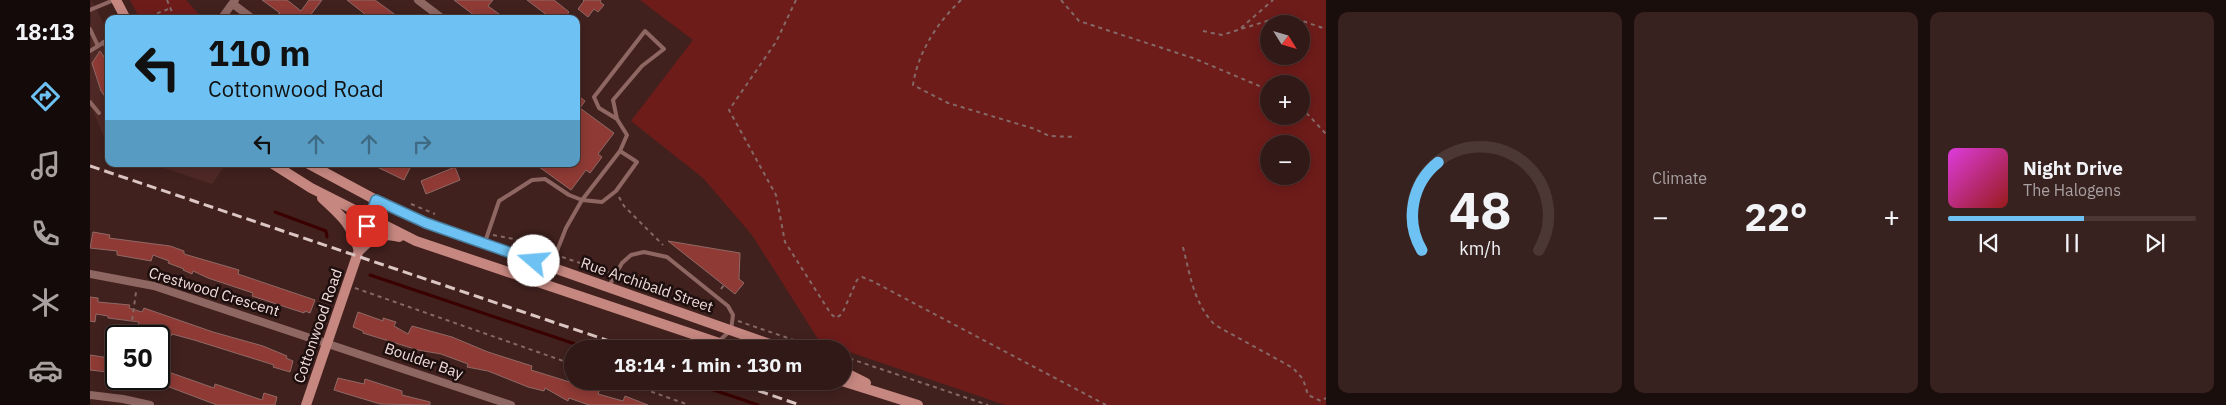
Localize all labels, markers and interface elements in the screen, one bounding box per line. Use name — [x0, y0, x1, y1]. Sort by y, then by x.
north arrow — [1260, 15, 1310, 65]
map controls — [1260, 15, 1310, 185]
text: 18:13 — [15, 17, 75, 46]
text: 110 m — [208, 30, 311, 76]
icon: left — [125, 35, 190, 100]
text: Cottonwood Road — [208, 74, 384, 103]
button: + — [1260, 75, 1310, 125]
icon: directions — [28, 79, 63, 114]
icon: left — [249, 130, 277, 158]
icon: ahead — [302, 130, 330, 158]
icon: ahead — [355, 130, 383, 158]
icon: right — [408, 130, 436, 158]
button: − — [1260, 135, 1310, 185]
icon: music — [28, 148, 63, 183]
text: Night Drive — [2023, 156, 2123, 180]
text: Climate — [1652, 168, 1707, 188]
text: 48 — [1449, 176, 1511, 243]
text: The Halogens — [2023, 180, 2121, 200]
text: 22° — [1744, 192, 1808, 241]
text: − — [1652, 198, 1669, 235]
text: + — [1883, 198, 1900, 235]
pin — [346, 205, 388, 247]
icon: arrive — [353, 212, 381, 240]
icon: phone — [28, 216, 63, 251]
icon: previous — [1975, 229, 2003, 257]
icon: pause — [2058, 229, 2086, 257]
icon: next — [2141, 229, 2169, 257]
position arrow — [507, 234, 559, 286]
text: km/h — [1459, 237, 1501, 260]
street label: Rue Archibald Street — [578, 253, 716, 316]
street label: Crestwood Crescent — [146, 263, 282, 320]
street label: Cottonwood Road — [289, 266, 346, 386]
icon: climate — [28, 285, 63, 320]
speed limit sign: 50 — [105, 325, 170, 390]
street label: Boulder Bay — [382, 338, 466, 383]
icon: car — [28, 353, 63, 388]
text: 18:14 · 1 min · 130 m — [614, 353, 802, 377]

